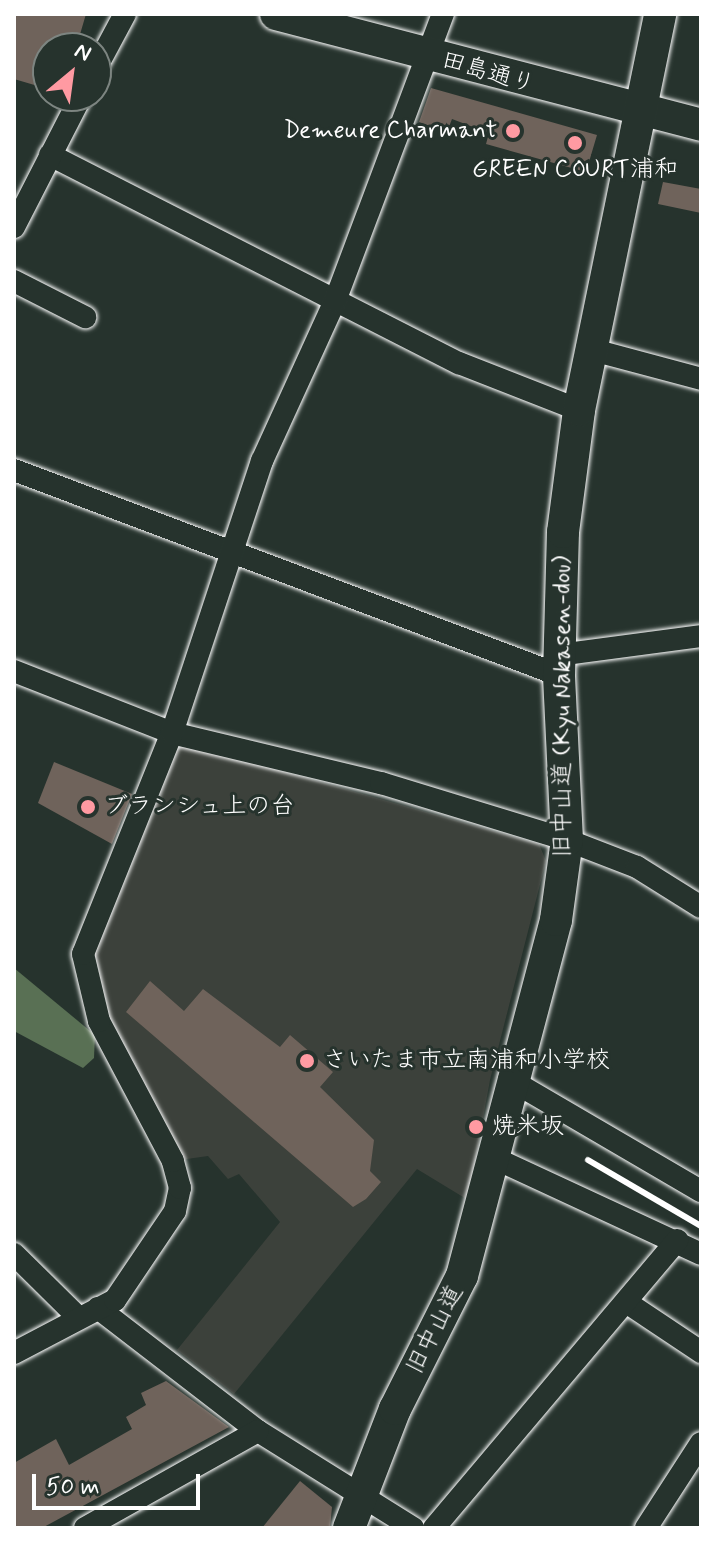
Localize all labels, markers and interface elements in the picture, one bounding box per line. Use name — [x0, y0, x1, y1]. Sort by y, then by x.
north arrow — [32, 32, 112, 112]
text: N — [69, 37, 96, 69]
street label: 田島通り — [438, 46, 538, 100]
place label: Demeure Charmant — [286, 117, 497, 145]
marker: Demeure Charmant — [504, 122, 522, 140]
marker: GREEN COURT浦和 — [566, 134, 584, 152]
place label: GREEN COURT浦和 — [471, 156, 679, 184]
street label: 旧中山道 (Kyu Nakasen-dou) — [549, 560, 577, 854]
place label: ブランシュ上の台 — [104, 793, 296, 821]
marker: ブランシュ上の台 — [79, 798, 97, 816]
place label: さいたま市立南浦和小学校 — [323, 1047, 611, 1075]
marker: さいたま市立南浦和小学校 — [298, 1052, 316, 1070]
place label: 焼米坂 — [492, 1113, 564, 1141]
marker: 焼米坂 — [467, 1118, 485, 1136]
street label: 旧中山道 — [400, 1281, 470, 1379]
scale bar — [36, 1458, 204, 1508]
text: 50 m — [46, 1472, 100, 1503]

